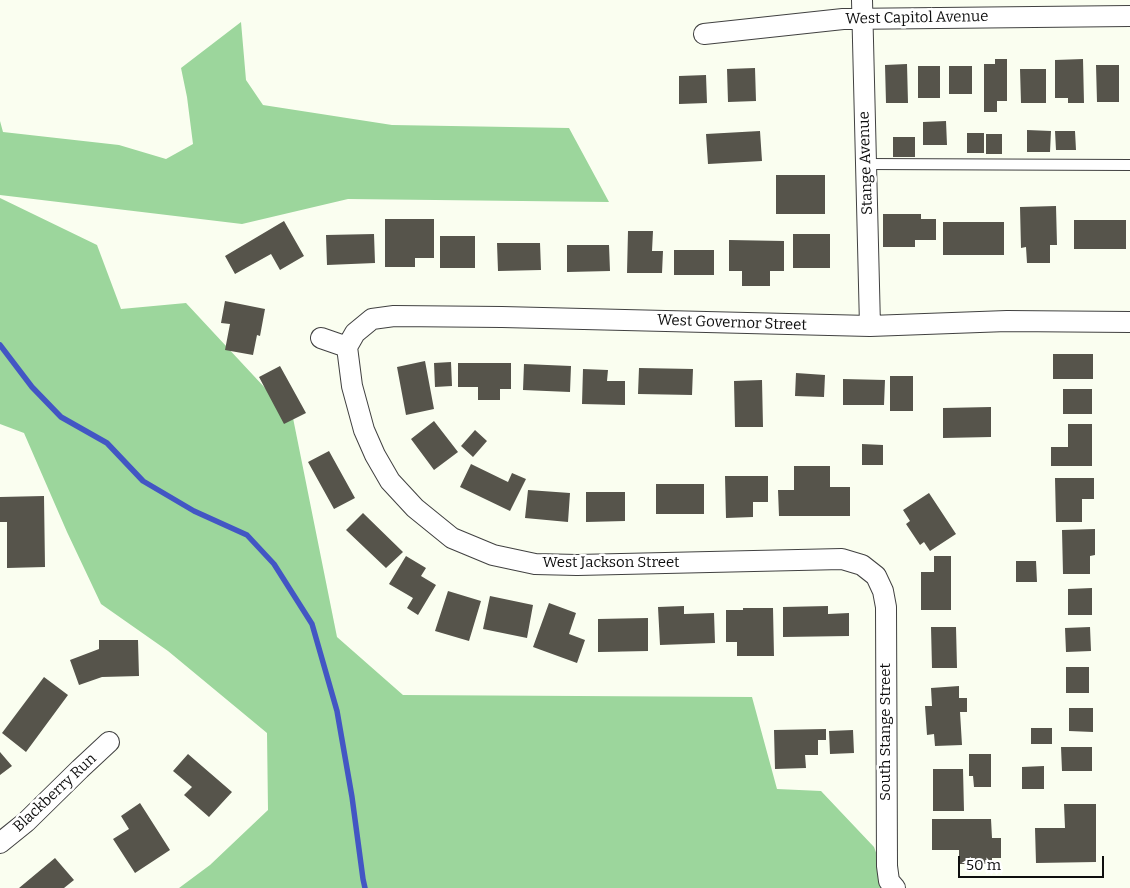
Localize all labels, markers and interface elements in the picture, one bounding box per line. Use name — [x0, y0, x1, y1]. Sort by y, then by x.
street label: West Capitol Avenue — [845, 8, 989, 28]
street label: Stange Avenue — [855, 111, 877, 215]
street label: West Governor Street — [657, 311, 807, 335]
street label: West Jackson Street — [542, 554, 680, 572]
street label: South Stange Street — [877, 663, 895, 801]
street label: Blackberry Run — [10, 750, 100, 836]
scale bar — [960, 846, 1106, 878]
text: 50 m — [966, 856, 1001, 874]

